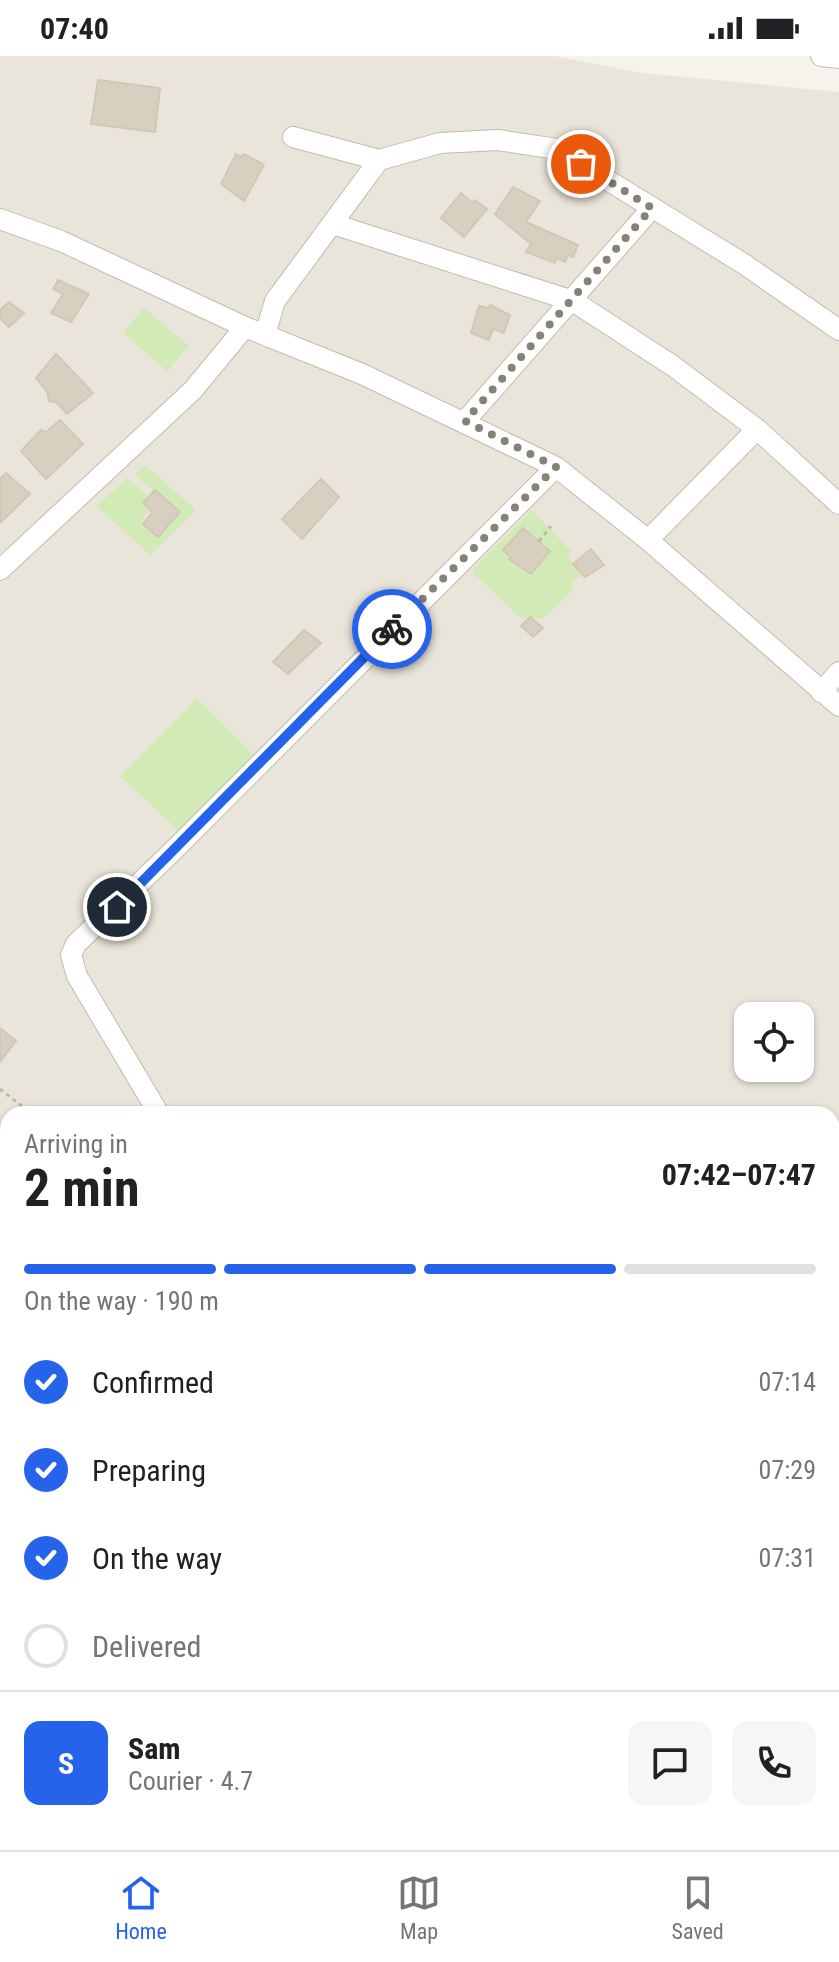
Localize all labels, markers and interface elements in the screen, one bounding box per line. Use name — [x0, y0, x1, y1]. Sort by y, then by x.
text: 07:40 — [40, 11, 109, 46]
pin — [547, 130, 615, 198]
icon: bag — [559, 142, 603, 186]
courier — [352, 589, 432, 669]
icon: bike — [370, 607, 414, 651]
pin — [83, 873, 151, 941]
icon: home — [95, 885, 139, 929]
map controls — [734, 1002, 814, 1082]
button: locate — [734, 1002, 814, 1082]
text: Arriving in — [24, 1129, 128, 1159]
text: 07:42–07:47 — [662, 1157, 816, 1192]
text: 2 min — [24, 1158, 140, 1219]
text: On the way · 190 m — [24, 1286, 219, 1316]
icon: check — [24, 1360, 68, 1404]
text: Confirmed — [92, 1365, 214, 1400]
text: 07:14 — [759, 1367, 816, 1397]
icon: check — [24, 1448, 68, 1492]
text: Preparing — [92, 1453, 206, 1488]
text: 07:29 — [759, 1455, 816, 1485]
icon: check — [24, 1536, 68, 1580]
text: On the way — [92, 1541, 222, 1576]
text: 07:31 — [759, 1543, 816, 1573]
text: Delivered — [92, 1629, 201, 1664]
button: chat — [628, 1721, 712, 1805]
button: phone — [732, 1721, 816, 1805]
text: Sam — [128, 1731, 181, 1766]
text: S — [58, 1746, 74, 1781]
text: Courier · 4.7 — [128, 1766, 253, 1796]
tab: Home — [115, 1871, 167, 1944]
tab: Map — [397, 1871, 441, 1944]
tab: Saved — [672, 1871, 724, 1944]

